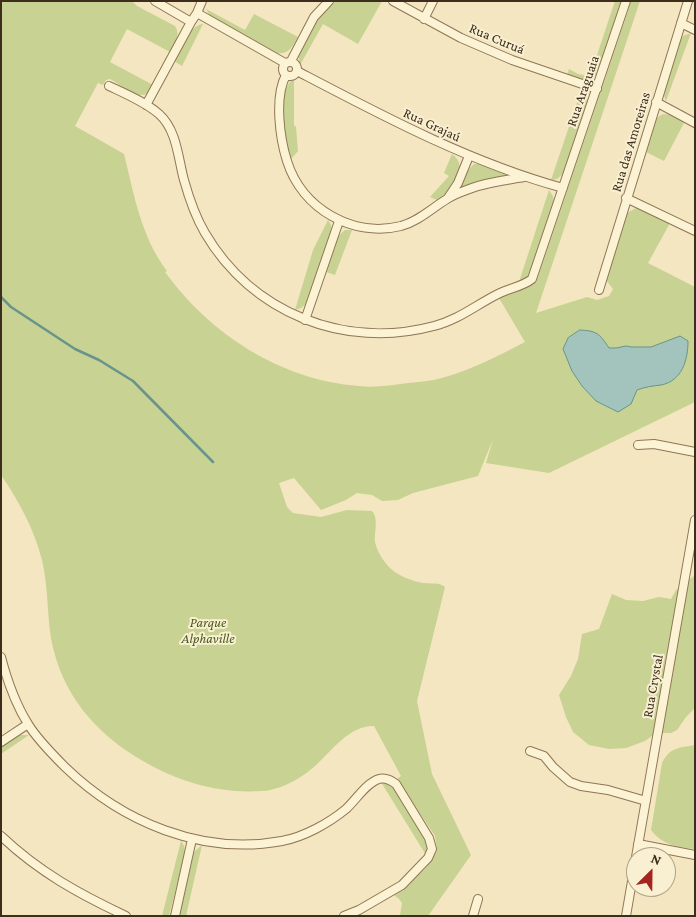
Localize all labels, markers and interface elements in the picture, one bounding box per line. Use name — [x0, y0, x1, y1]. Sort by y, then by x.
street label: Rua Curuá — [467, 20, 527, 58]
street label: Rua Araguaia — [563, 53, 603, 129]
street label: Rua das Amoreiras — [608, 90, 654, 194]
street label: Rua Grajaú — [401, 104, 463, 146]
park label: Parque Alphaville — [181, 615, 235, 648]
street label: Rua Crystal — [639, 653, 667, 719]
north arrow — [626, 847, 676, 897]
text: N — [649, 850, 664, 868]

